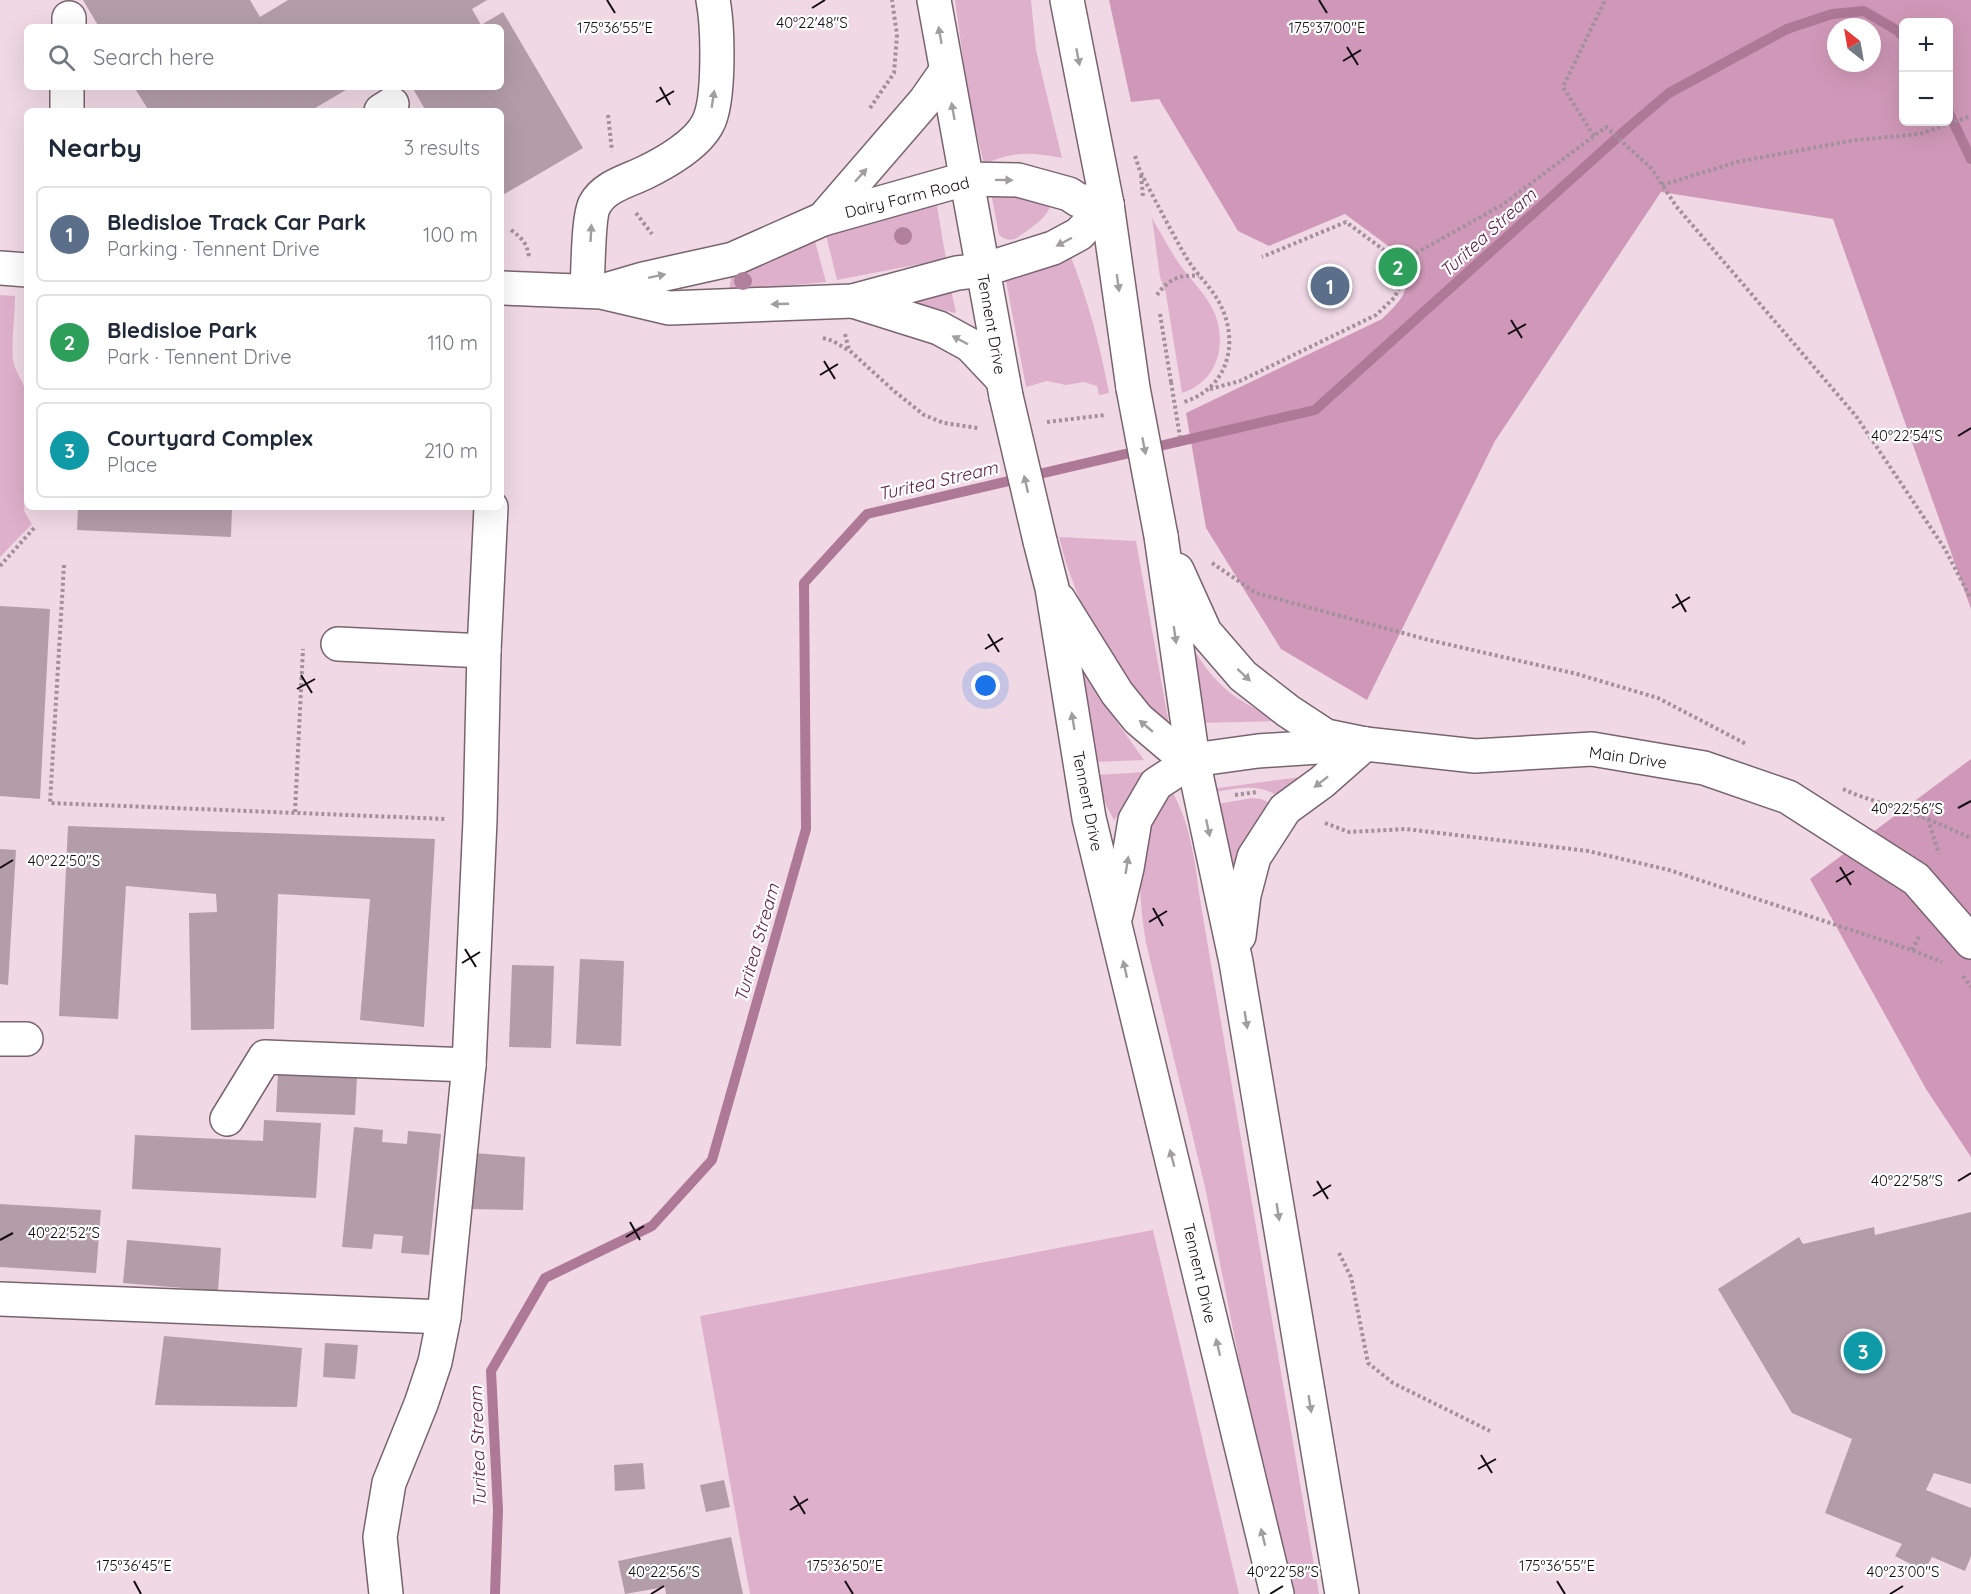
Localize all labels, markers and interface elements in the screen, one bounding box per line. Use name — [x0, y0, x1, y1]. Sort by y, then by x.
text: 40°22'48"S — [776, 13, 848, 32]
text: 175°36'55"E — [577, 18, 653, 37]
text: 175°37'00"E — [1289, 18, 1365, 37]
north arrow — [1827, 18, 1881, 72]
map controls — [1899, 18, 1953, 126]
button: + — [1899, 18, 1953, 72]
search box — [24, 24, 504, 90]
one-way arrow — [935, 26, 944, 45]
icon: search — [45, 41, 78, 74]
text: Search here — [93, 43, 214, 71]
one-way arrow — [1074, 48, 1083, 67]
button: − — [1899, 72, 1953, 126]
one-way arrow — [709, 90, 718, 109]
one-way arrow — [949, 102, 958, 121]
text: Nearby — [48, 131, 142, 164]
text: 3 results — [404, 135, 480, 160]
one-way arrow — [854, 168, 867, 183]
street label: Dairy Farm Road — [843, 172, 971, 222]
one-way arrow — [994, 175, 1013, 184]
water label: Turitea Stream — [1435, 183, 1541, 282]
text: Bledisloe Track Car Park — [107, 208, 366, 236]
text: 1 — [66, 222, 73, 247]
text: 100 m — [423, 222, 478, 247]
one-way arrow — [586, 223, 595, 242]
text: Parking · Tennent Drive — [107, 236, 320, 261]
one-way arrow — [1055, 237, 1072, 247]
pin: 2 — [1378, 244, 1418, 290]
pin: 1 — [1310, 264, 1350, 308]
one-way arrow — [648, 270, 666, 280]
street label: Tennent Drive — [973, 272, 1011, 376]
one-way arrow — [1114, 273, 1123, 292]
one-way arrow — [771, 299, 790, 308]
text: Bledisloe Park — [107, 316, 257, 344]
text: 2 — [64, 330, 75, 355]
text: 110 m — [428, 330, 478, 355]
one-way arrow — [952, 335, 969, 345]
text: Park · Tennent Drive — [107, 344, 292, 369]
text: Courtyard Complex — [107, 424, 313, 452]
text: 40°22'54"S — [1871, 426, 1943, 445]
one-way arrow — [1140, 437, 1149, 456]
text: 3 — [64, 438, 75, 463]
text: 210 m — [424, 438, 478, 463]
text: Place — [107, 452, 157, 477]
water label: Turitea Stream — [876, 455, 1001, 505]
one-way arrow — [1021, 475, 1031, 494]
one-way arrow — [1171, 626, 1180, 645]
one-way arrow — [1236, 668, 1251, 682]
your location — [971, 671, 1000, 700]
one-way arrow — [1068, 712, 1077, 731]
one-way arrow — [1139, 720, 1154, 733]
street label: Main Drive — [1588, 742, 1668, 772]
street label: Tennent Drive — [1068, 749, 1108, 853]
one-way arrow — [1313, 776, 1328, 788]
text: 40°22'56"S — [1871, 799, 1943, 818]
one-way arrow — [1204, 818, 1213, 837]
text: 40°22'50"S — [28, 851, 100, 870]
one-way arrow — [1123, 856, 1132, 875]
water label: Turitea Stream — [729, 880, 785, 1005]
one-way arrow — [1120, 959, 1130, 978]
one-way arrow — [1242, 1010, 1251, 1029]
one-way arrow — [1167, 1149, 1176, 1167]
text: 40°22'58"S — [1871, 1171, 1943, 1190]
one-way arrow — [1274, 1203, 1283, 1222]
street label: Tennent Drive — [1179, 1221, 1221, 1325]
text: 40°22'52"S — [28, 1223, 100, 1242]
pin: 3 — [1844, 1328, 1882, 1374]
one-way arrow — [1212, 1338, 1222, 1357]
water label: Turitea Stream — [464, 1385, 491, 1508]
one-way arrow — [1306, 1395, 1315, 1414]
one-way arrow — [1257, 1528, 1267, 1546]
text: 175°36'45"E — [96, 1556, 172, 1575]
text: 175°36'50"E — [807, 1556, 883, 1575]
text: 175°36'55"E — [1519, 1556, 1595, 1575]
text: 40°22'56"S — [628, 1562, 700, 1581]
text: 40°22'58"S — [1247, 1562, 1319, 1581]
text: 40°23'00"S — [1867, 1562, 1939, 1581]

